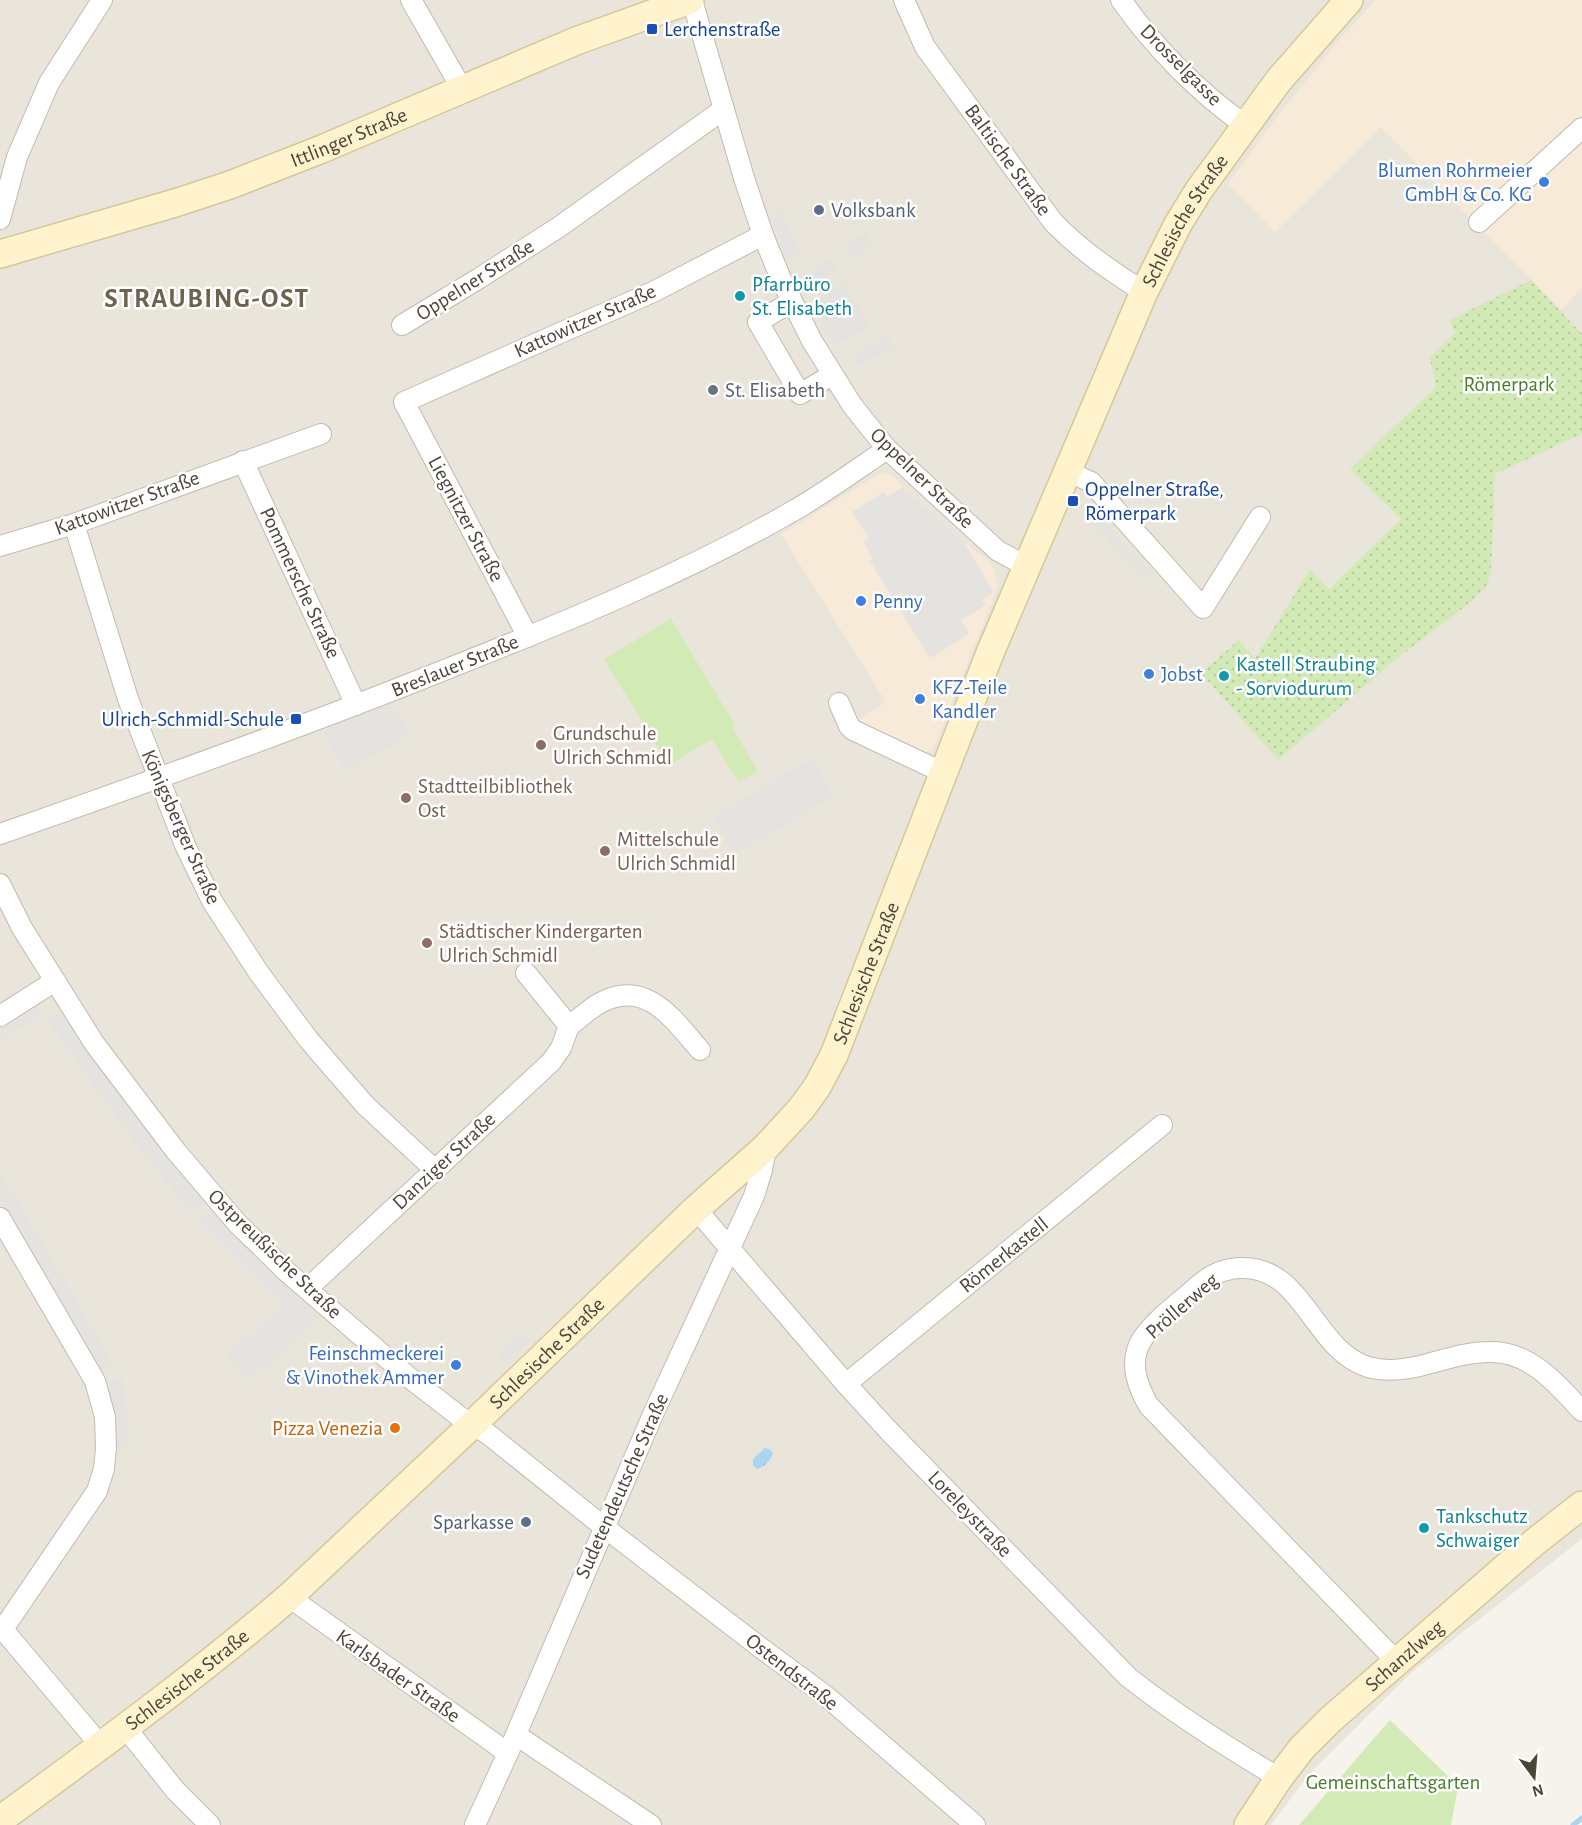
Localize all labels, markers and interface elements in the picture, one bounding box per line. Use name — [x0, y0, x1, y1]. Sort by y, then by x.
place label: Lerchenstraße — [664, 19, 780, 40]
street label: Drosselgasse — [1136, 20, 1226, 110]
marker: Lerchenstraße — [645, 22, 659, 36]
street label: Baltische Straße — [961, 100, 1055, 220]
street label: Ittlinger Straße — [287, 104, 410, 171]
street label: Schlesische Straße — [1138, 150, 1232, 290]
place label: Blumen Rohrmeier GmbH & Co. KG — [1378, 160, 1532, 205]
marker: Blumen Rohrmeier GmbH & Co. KG — [1537, 175, 1551, 189]
place label: Volksbank — [831, 200, 916, 221]
marker: Volksbank — [812, 203, 826, 217]
street label: Oppelner Straße — [412, 235, 538, 325]
place label: Pfarrbüro St. Elisabeth — [752, 274, 852, 319]
street label: Kattowitzer Straße — [511, 280, 659, 362]
district label: STRAUBING-OST — [104, 285, 310, 312]
marker: Pfarrbüro St. Elisabeth — [733, 289, 747, 303]
park label: Römerpark — [1464, 374, 1555, 395]
place label: St. Elisabeth — [725, 380, 825, 401]
marker: St. Elisabeth — [706, 383, 720, 397]
street label: Oppelner Straße — [866, 424, 978, 532]
street label: Liegnitzer Straße — [424, 453, 508, 585]
street label: Kattowitzer Straße — [52, 467, 202, 539]
place label: Oppelner Straße, Römerpark — [1085, 479, 1224, 524]
marker: Oppelner Straße, Römerpark — [1066, 494, 1080, 508]
street label: Pommersche Straße — [256, 504, 344, 662]
place label: Penny — [873, 591, 923, 612]
marker: Penny — [854, 594, 868, 608]
street label: Breslauer Straße — [388, 631, 522, 701]
place label: Kastell Straubing - Sorviodurum — [1236, 654, 1376, 699]
place label: Jobst — [1161, 664, 1203, 685]
marker: Jobst — [1142, 667, 1156, 681]
marker: Kastell Straubing - Sorviodurum — [1217, 669, 1231, 683]
place label: KFZ-Teile Kandler — [932, 677, 1007, 722]
marker: KFZ-Teile Kandler — [913, 692, 927, 706]
place label: Ulrich-Schmidl-Schule — [102, 709, 284, 730]
marker: Ulrich-Schmidl-Schule — [289, 712, 303, 726]
place label: Grundschule Ulrich Schmidl — [553, 723, 672, 768]
marker: Grundschule Ulrich Schmidl — [534, 738, 548, 752]
street label: Königsberger Straße — [138, 747, 224, 907]
place label: Stadtteilbibliothek Ost — [418, 776, 573, 821]
marker: Stadtteilbibliothek Ost — [399, 791, 413, 805]
place label: Mittelschule Ulrich Schmidl — [617, 829, 736, 874]
marker: Mittelschule Ulrich Schmidl — [598, 844, 612, 858]
street label: Schlesische Straße — [829, 899, 903, 1047]
place label: Städtischer Kindergarten Ulrich Schmidl — [439, 921, 643, 966]
marker: Städtischer Kindergarten Ulrich Schmidl — [420, 936, 434, 950]
street label: Danziger Straße — [389, 1108, 499, 1214]
street label: Ostpreußische Straße — [204, 1185, 346, 1323]
street label: Römerkastell — [956, 1213, 1052, 1297]
street label: Pröllerweg — [1142, 1269, 1223, 1343]
street label: Schlesische Straße — [485, 1293, 608, 1413]
place label: Feinschmeckerei & Vinothek Ammer — [286, 1343, 444, 1388]
marker: Feinschmeckerei & Vinothek Ammer — [449, 1358, 463, 1372]
street label: Sudetendeutsche Straße — [572, 1390, 672, 1582]
place label: Pizza Venezia — [272, 1418, 383, 1439]
marker: Pizza Venezia — [388, 1421, 402, 1435]
street label: Loreleystraße — [924, 1467, 1016, 1561]
place label: Tankschutz Schwaiger — [1436, 1506, 1528, 1551]
place label: Sparkasse — [433, 1512, 514, 1533]
marker: Sparkasse — [519, 1515, 533, 1529]
marker: Tankschutz Schwaiger — [1417, 1521, 1431, 1535]
street label: Schanzlweg — [1361, 1616, 1448, 1695]
street label: Schlesische Straße — [121, 1625, 253, 1734]
street label: Karlsbader Straße — [332, 1626, 464, 1726]
street label: Ostendstraße — [742, 1630, 842, 1714]
north arrow — [1504, 1747, 1564, 1807]
park label: Gemeinschaftsgarten — [1306, 1772, 1480, 1793]
text: N — [1530, 1781, 1545, 1800]

